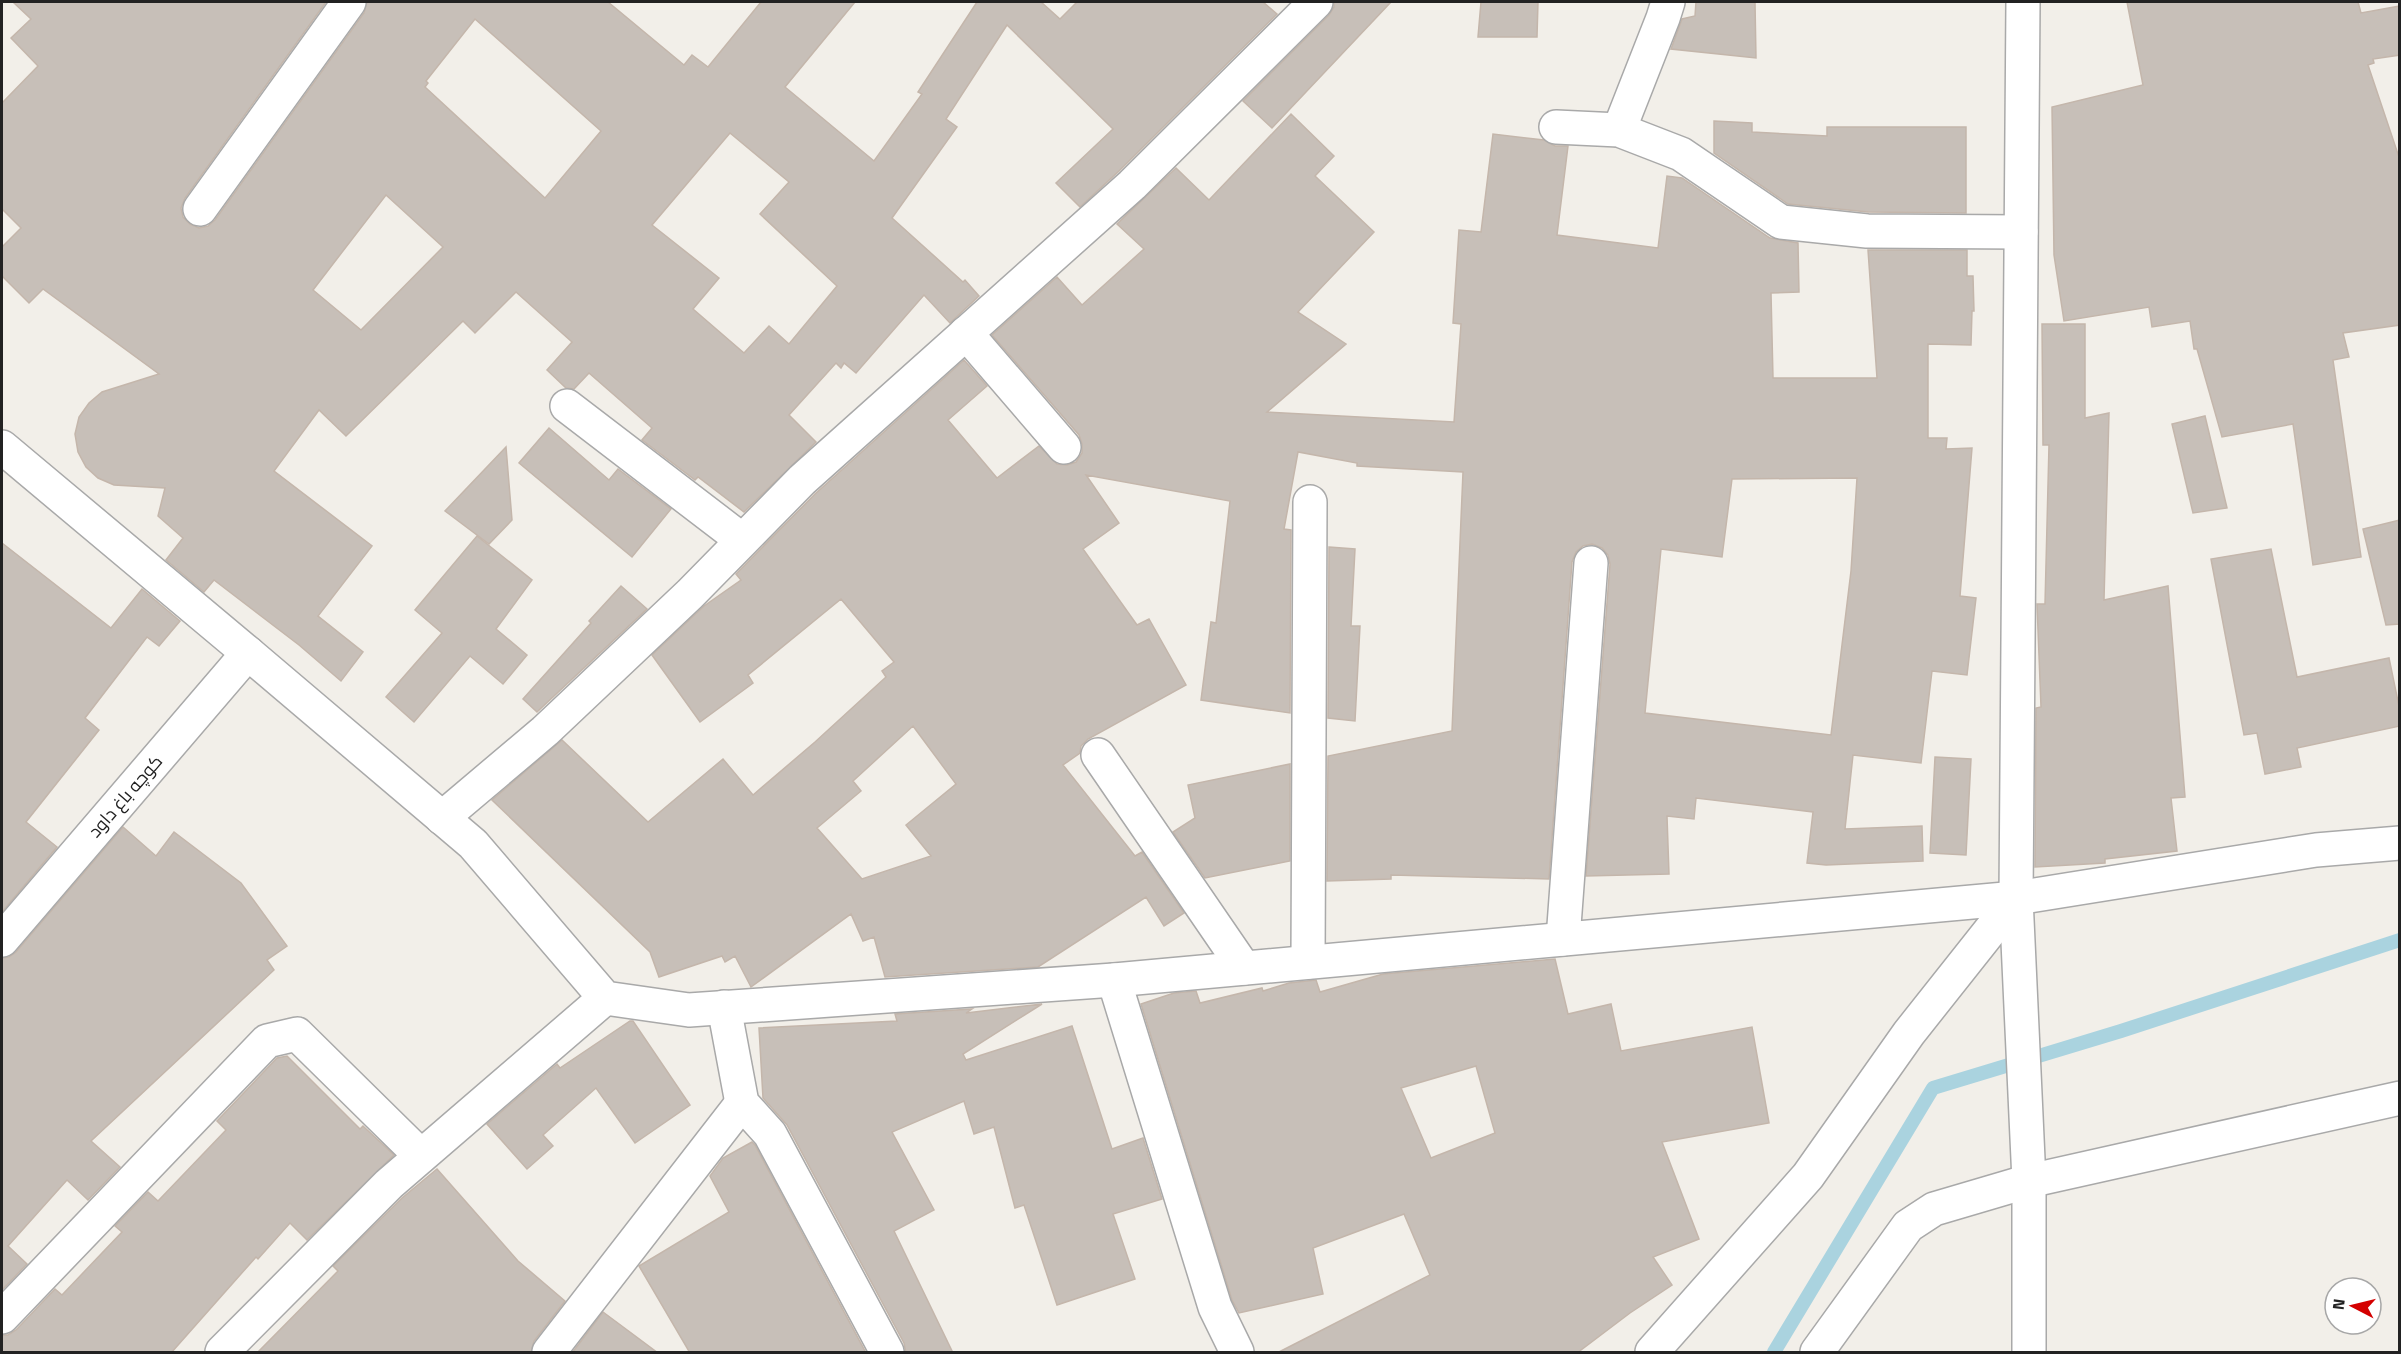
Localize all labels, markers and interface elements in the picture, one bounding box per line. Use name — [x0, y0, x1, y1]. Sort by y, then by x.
street label: کوچه باغ داود — [81, 749, 169, 843]
north arrow — [2323, 1276, 2383, 1336]
text: N — [2326, 1297, 2351, 1311]

